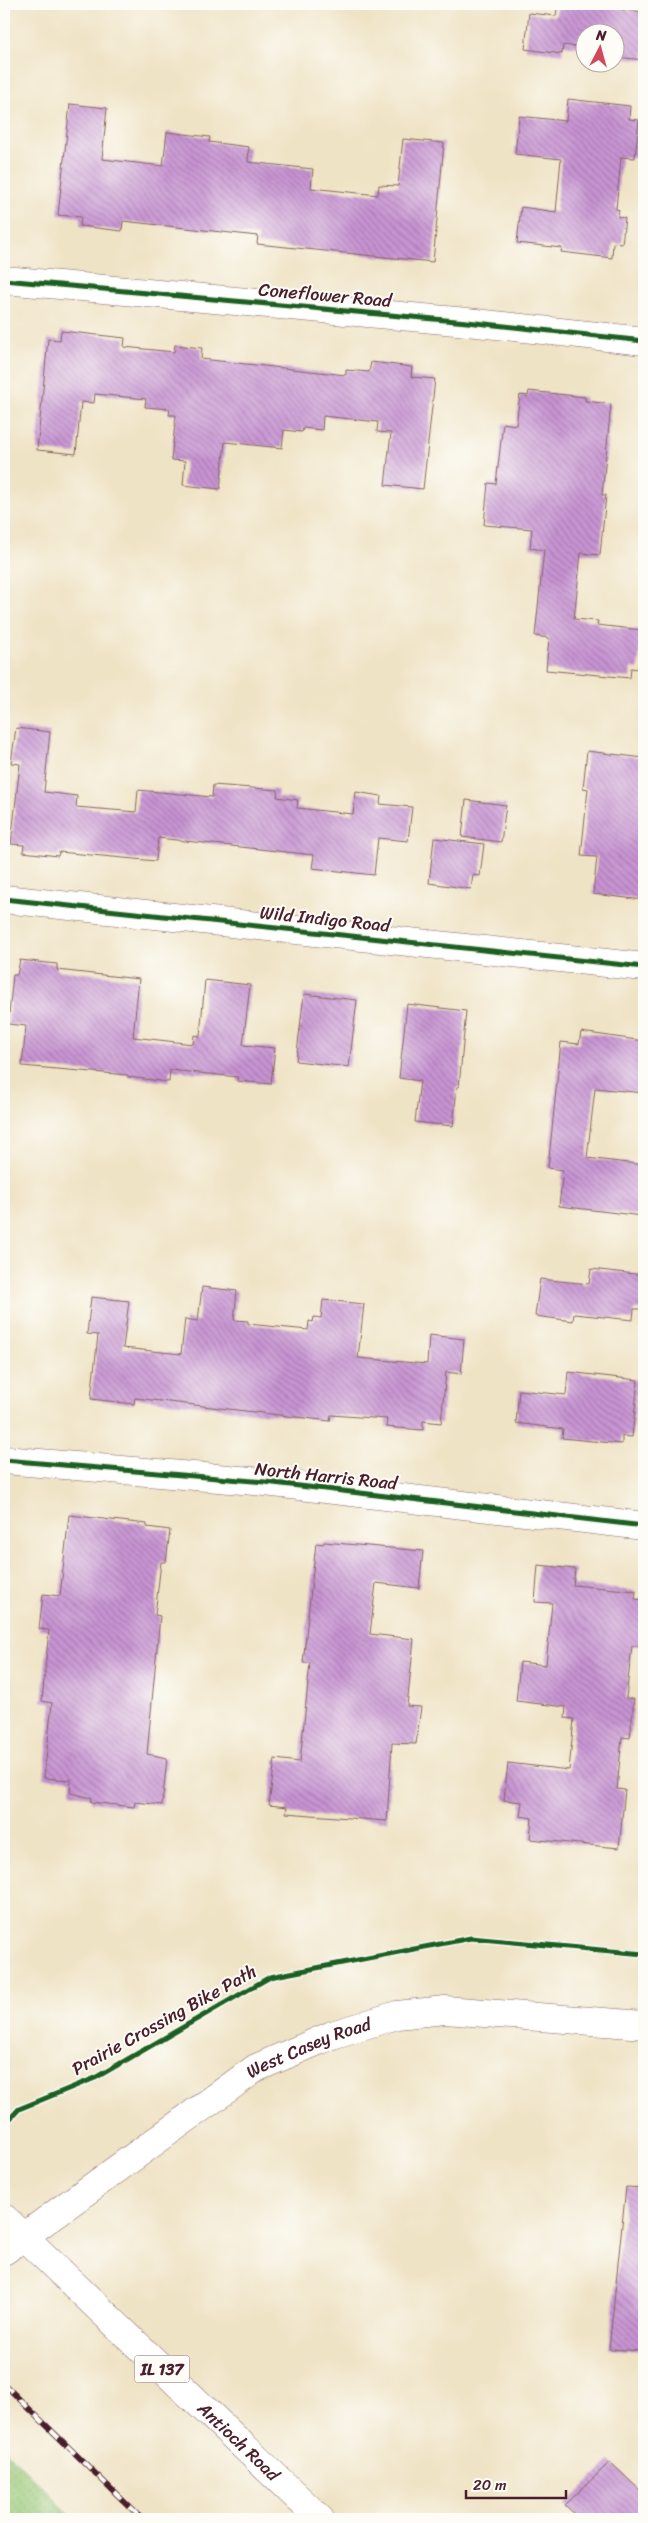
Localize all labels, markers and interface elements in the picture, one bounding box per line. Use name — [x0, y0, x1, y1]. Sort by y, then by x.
north arrow — [576, 22, 626, 72]
text: N — [594, 23, 608, 49]
street label: Coneflower Road — [257, 273, 394, 317]
street label: Wild Indigo Road — [258, 896, 393, 942]
street label: North Harris Road — [253, 1453, 400, 1500]
street label: Prairie Crossing Bike Path — [65, 1956, 263, 2084]
street label: West Casey Road — [239, 2007, 376, 2087]
road number: IL 137 — [134, 2356, 190, 2382]
street label: Antioch Road — [189, 2393, 289, 2490]
scale bar — [466, 2468, 566, 2500]
text: 20 m — [473, 2472, 507, 2498]

